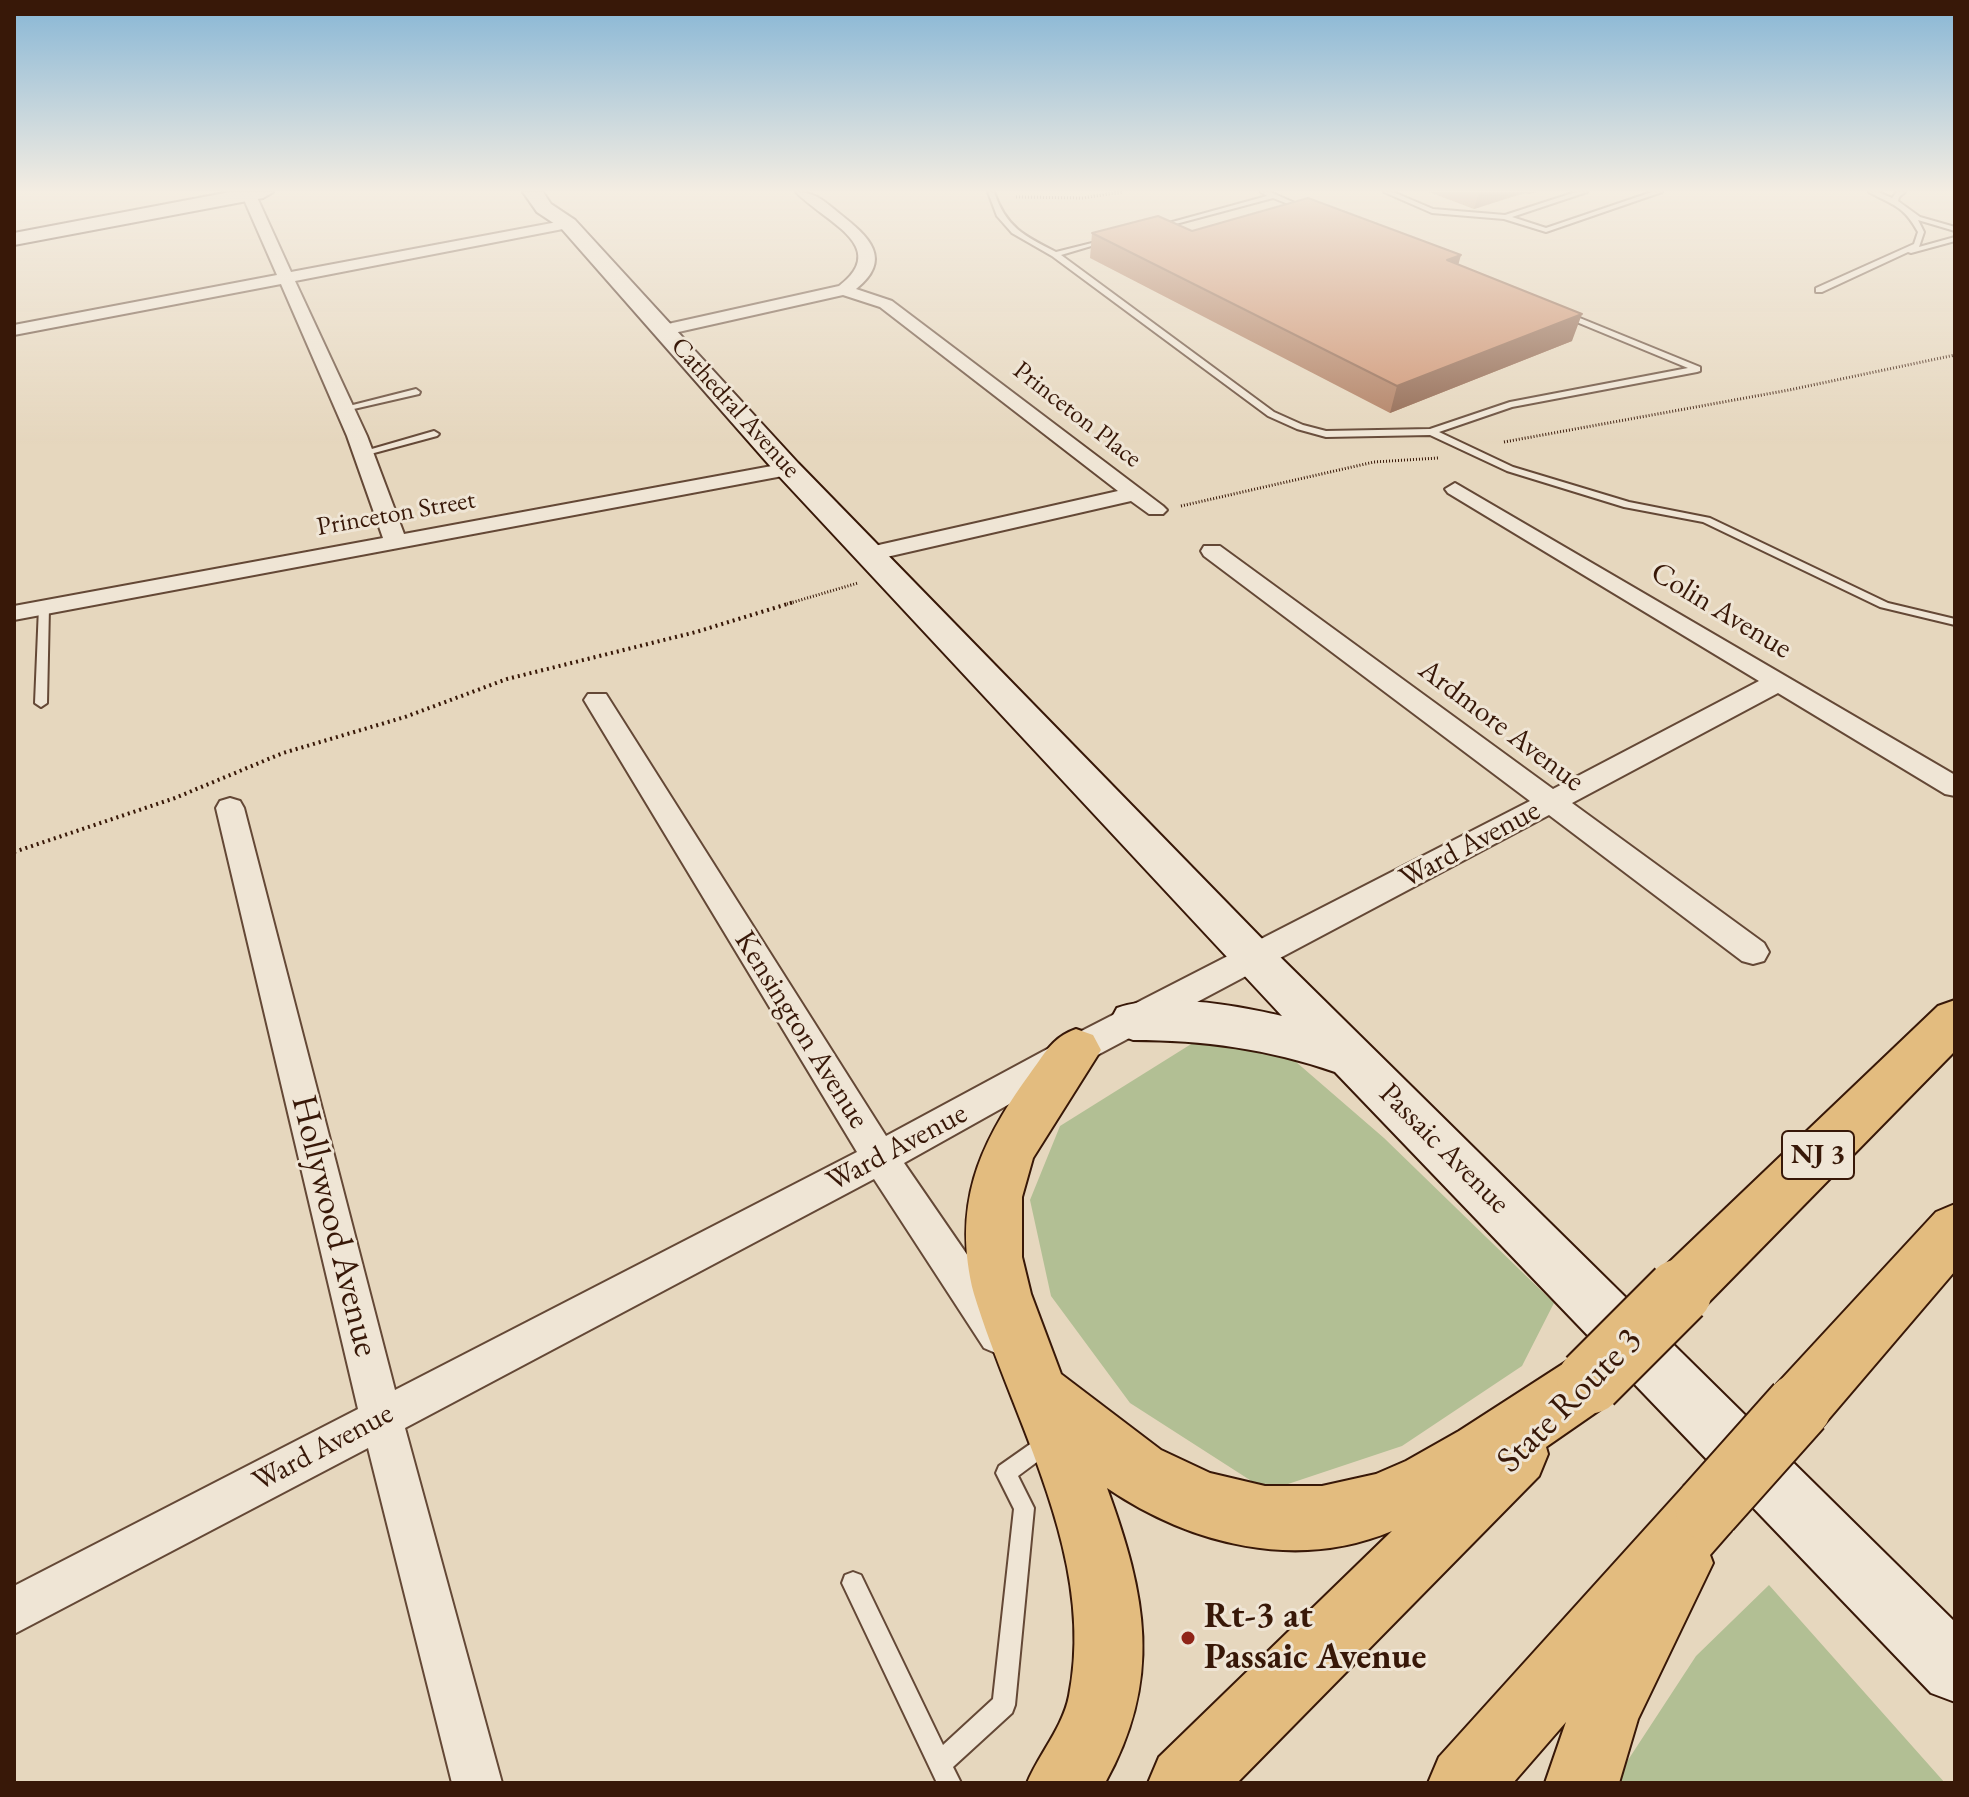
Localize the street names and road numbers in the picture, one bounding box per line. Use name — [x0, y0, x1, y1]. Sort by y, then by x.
street label: Cathedral Avenue — [664, 331, 806, 485]
street label: Princeton Place — [1007, 355, 1147, 475]
street label: Princeton Street — [314, 485, 478, 543]
street label: Colin Avenue — [1644, 555, 1798, 667]
street label: Ardmore Avenue — [1411, 652, 1591, 800]
street label: Ward Avenue — [1394, 793, 1546, 897]
street label: Kensington Avenue — [726, 925, 876, 1135]
street label: Passaic Avenue — [1371, 1076, 1517, 1222]
street label: Hollywood Avenue — [281, 1091, 387, 1361]
street label: Ward Avenue — [821, 1096, 973, 1200]
road number: NJ 3 — [1782, 1131, 1854, 1179]
street label: State Route 3 — [1489, 1320, 1651, 1482]
street label: Ward Avenue — [247, 1396, 399, 1500]

